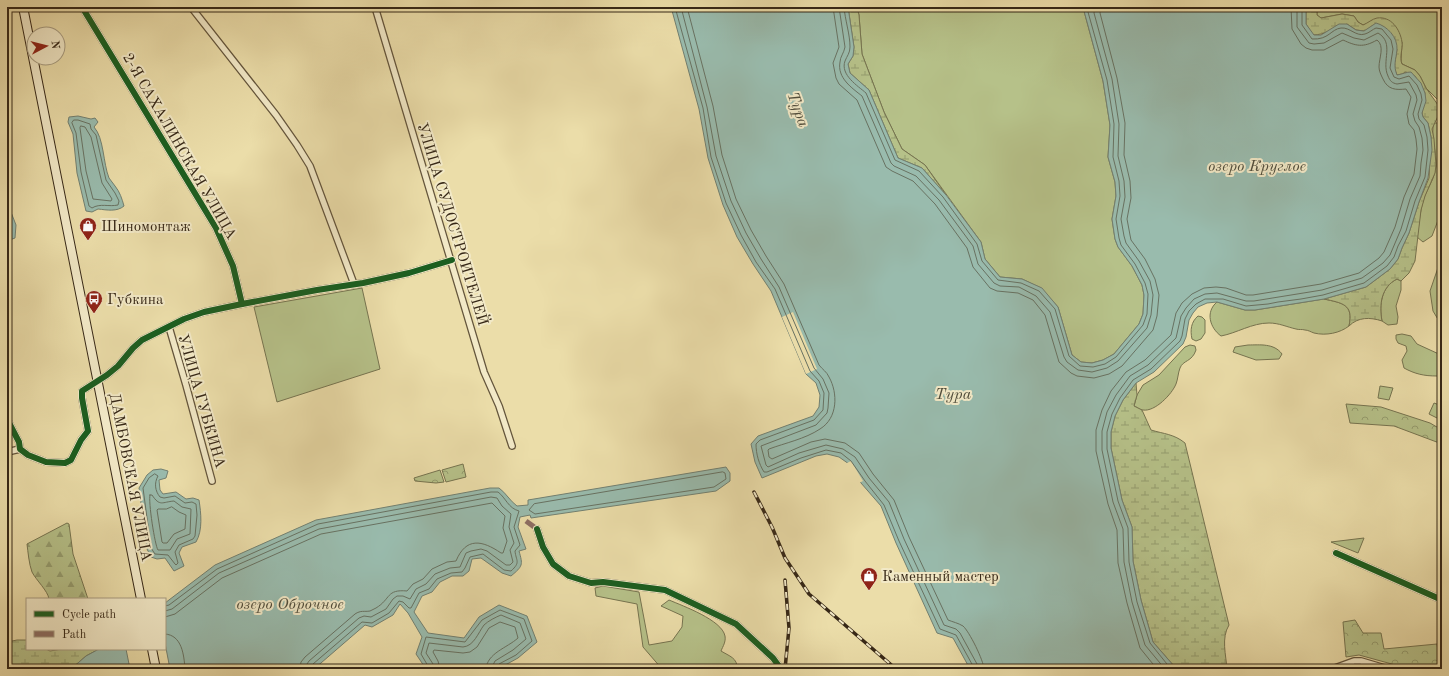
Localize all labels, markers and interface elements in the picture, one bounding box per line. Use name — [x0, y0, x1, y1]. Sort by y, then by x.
north arrow — [26, 26, 66, 66]
text: N — [48, 40, 60, 50]
street label: 2-Я САХАЛИНСКАЯ УЛИЦА — [119, 51, 239, 243]
water label: Тура — [783, 90, 811, 130]
street label: УЛИЦА СУДОСТРОИТЕЛЕЙ — [414, 120, 493, 328]
water label: озеро Круглое — [1208, 159, 1307, 175]
shop icon: Шиномонтаж — [78, 216, 98, 241]
place label: Шиномонтаж — [101, 220, 191, 235]
bus stop icon: Губкина — [84, 289, 104, 314]
place label: Губкина — [107, 293, 164, 308]
street label: УЛИЦА ГУБКИНА — [174, 333, 227, 471]
water label: Тура — [935, 387, 972, 403]
street label: ДАМБОВСКАЯ УЛИЦА — [106, 392, 153, 563]
shop icon: Каменный мастер — [859, 566, 879, 591]
place label: Каменный мастер — [882, 570, 999, 585]
water label: озеро Оброчное — [236, 597, 344, 613]
legend — [26, 598, 166, 650]
text: Cycle path — [62, 609, 117, 621]
text: Path — [62, 629, 87, 641]

